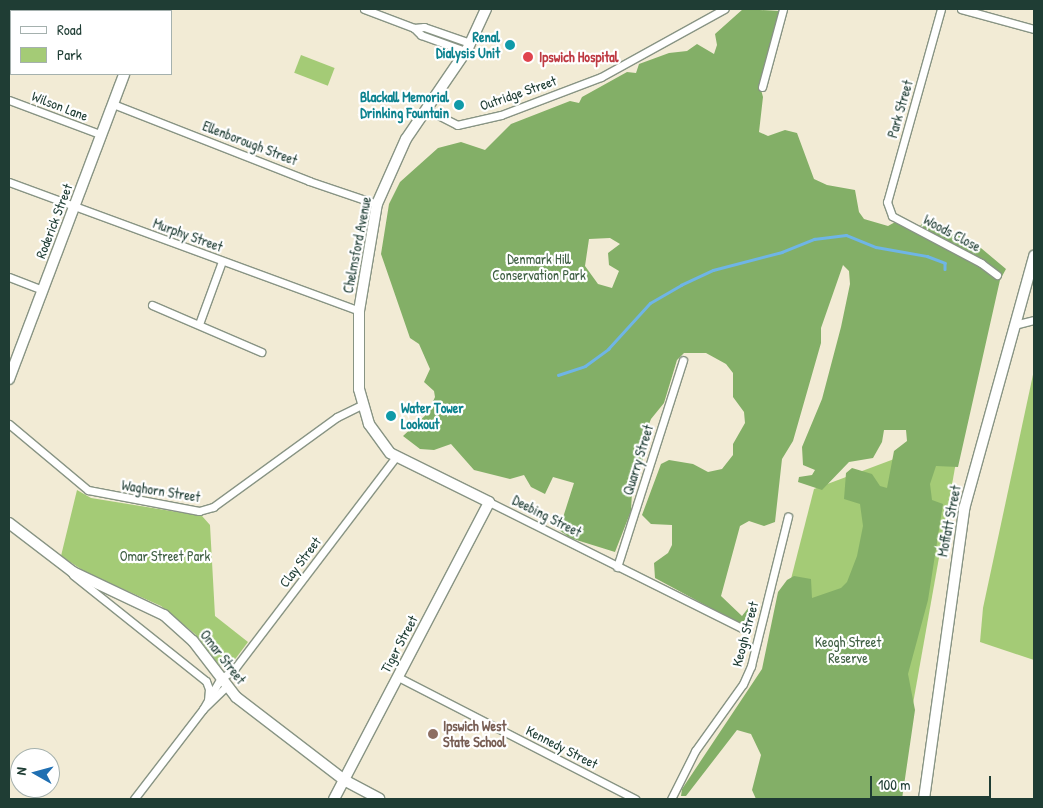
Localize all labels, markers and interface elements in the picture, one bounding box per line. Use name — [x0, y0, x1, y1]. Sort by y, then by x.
legend — [10, 10, 172, 75]
text: Road — [57, 19, 82, 40]
place label: Renal Dialysis Unit — [436, 29, 500, 62]
marker: Renal Dialysis Unit — [504, 39, 516, 51]
text: Park — [57, 44, 82, 65]
place label: Ipswich Hospital — [539, 49, 619, 65]
marker: Ipswich Hospital — [521, 50, 535, 64]
street label: Outridge Street — [478, 72, 558, 114]
street label: Park Street — [884, 78, 916, 140]
street label: Wilson Lane — [30, 88, 90, 124]
place label: Blackall Memorial Drinking Fountain — [360, 89, 449, 121]
marker: Blackall Memorial Drinking Fountain — [453, 99, 465, 111]
street label: Ellenborough Street — [200, 117, 300, 169]
street label: Roderick Street — [32, 181, 76, 261]
street label: Chelmsford Avenue — [339, 195, 375, 295]
street label: Woods Close — [921, 211, 983, 255]
street label: Murphy Street — [151, 215, 225, 255]
park label: Denmark Hill Conservation Park — [492, 251, 586, 284]
place label: Water Tower Lookout — [401, 400, 464, 432]
marker: Water Tower Lookout — [385, 410, 397, 422]
street label: Quarry Street — [619, 423, 657, 497]
street label: Waghorn Street — [120, 476, 202, 506]
street label: Moffatt Street — [934, 484, 964, 558]
street label: Deebing Street — [510, 491, 584, 541]
street label: Clay Street — [276, 534, 324, 590]
park label: Omar Street Park — [120, 548, 210, 564]
street label: Keogh Street — [728, 600, 762, 668]
street label: Tiger Street — [377, 612, 421, 676]
street label: Omar Street — [197, 627, 249, 687]
park label: Keogh Street Reserve — [815, 634, 881, 666]
place label: Ipswich West State School — [443, 718, 506, 750]
street label: Kennedy Street — [523, 722, 601, 772]
marker: Ipswich West State School — [427, 728, 439, 740]
north arrow — [10, 748, 60, 798]
text: N — [11, 766, 30, 776]
scale bar — [873, 766, 994, 798]
text: 100 m — [878, 774, 911, 795]

